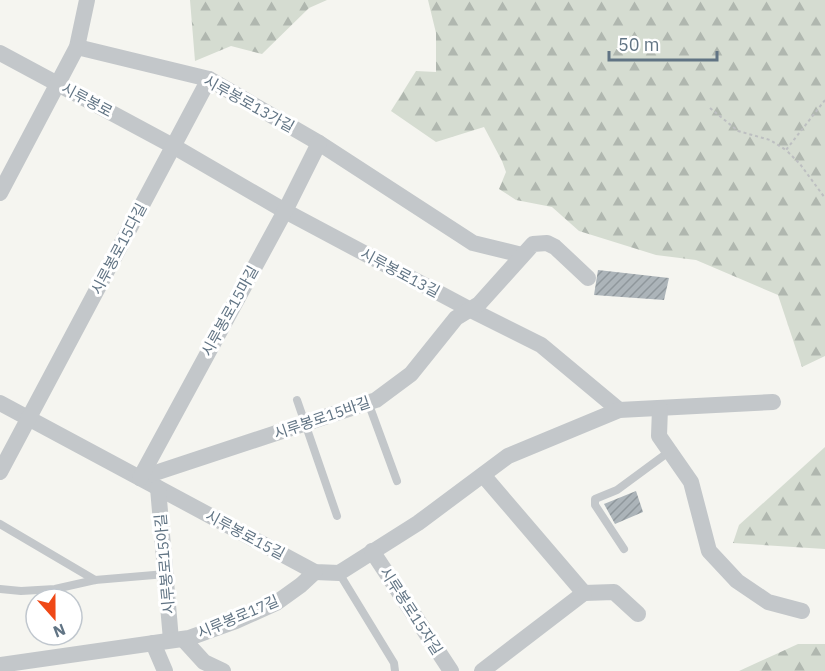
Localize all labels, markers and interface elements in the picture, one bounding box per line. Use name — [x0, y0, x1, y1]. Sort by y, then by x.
scale bar — [609, 24, 717, 62]
text: 50 m — [618, 33, 660, 56]
street label: 시루봉로13가길 — [201, 71, 298, 136]
street label: 시루봉로 — [58, 78, 116, 121]
street label: 시루봉로15다길 — [87, 200, 151, 298]
street label: 시루봉로13길 — [357, 244, 443, 301]
street label: 시루봉로15마길 — [197, 262, 262, 359]
street label: 시루봉로15바길 — [271, 392, 373, 443]
street label: 시루봉로15길 — [202, 506, 288, 563]
street label: 시루봉로15아길 — [151, 513, 178, 615]
street label: 시루봉로15자길 — [376, 563, 447, 658]
north arrow — [24, 587, 84, 647]
street label: 시루봉로17길 — [194, 591, 282, 642]
text: N — [50, 620, 68, 642]

